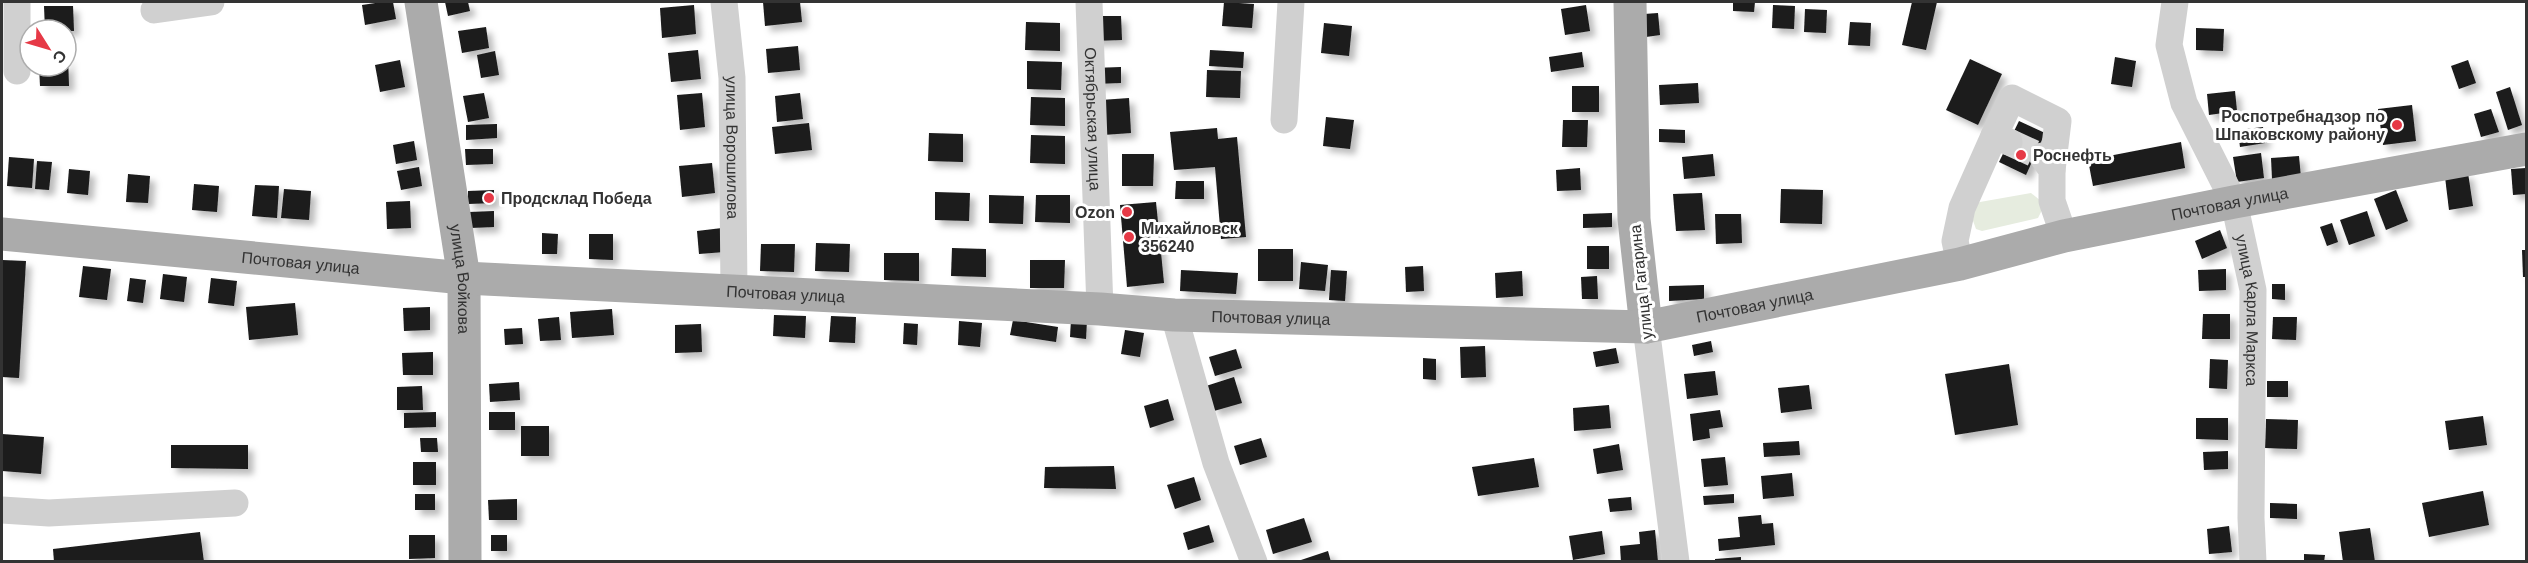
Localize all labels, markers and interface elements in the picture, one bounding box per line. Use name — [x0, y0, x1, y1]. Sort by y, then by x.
north arrow — [18, 18, 78, 78]
text: С — [49, 47, 70, 67]
street label: Октябрьская улица — [1082, 47, 1104, 191]
street label: улица Ворошилова — [723, 76, 742, 219]
place label: Роспотребнадзор по Шпаковскому району — [2215, 108, 2385, 143]
marker: Роспотребнадзор по Шпаковскому району — [2390, 118, 2404, 132]
place label: Роснефть — [2033, 147, 2112, 164]
marker: Роснефть — [2014, 148, 2028, 162]
street label: Почтовая улица — [2170, 184, 2290, 223]
place label: Продсклад Победа — [501, 190, 652, 207]
marker: Продсклад Победа — [482, 191, 496, 205]
place label: Ozon — [1075, 204, 1115, 221]
marker: Ozon — [1120, 205, 1134, 219]
place label: Михайловск 356240 — [1141, 220, 1239, 255]
street label: улица Войкова — [447, 223, 473, 334]
street label: улица Гагарина — [1627, 224, 1655, 340]
marker: Михайловск 356240 — [1122, 230, 1136, 244]
street label: улица Карла Маркса — [2233, 233, 2262, 386]
street label: Почтовая улица — [241, 248, 361, 277]
street label: Почтовая улица — [726, 282, 845, 305]
street label: Почтовая улица — [1695, 285, 1815, 325]
street label: Почтовая улица — [1211, 307, 1331, 327]

